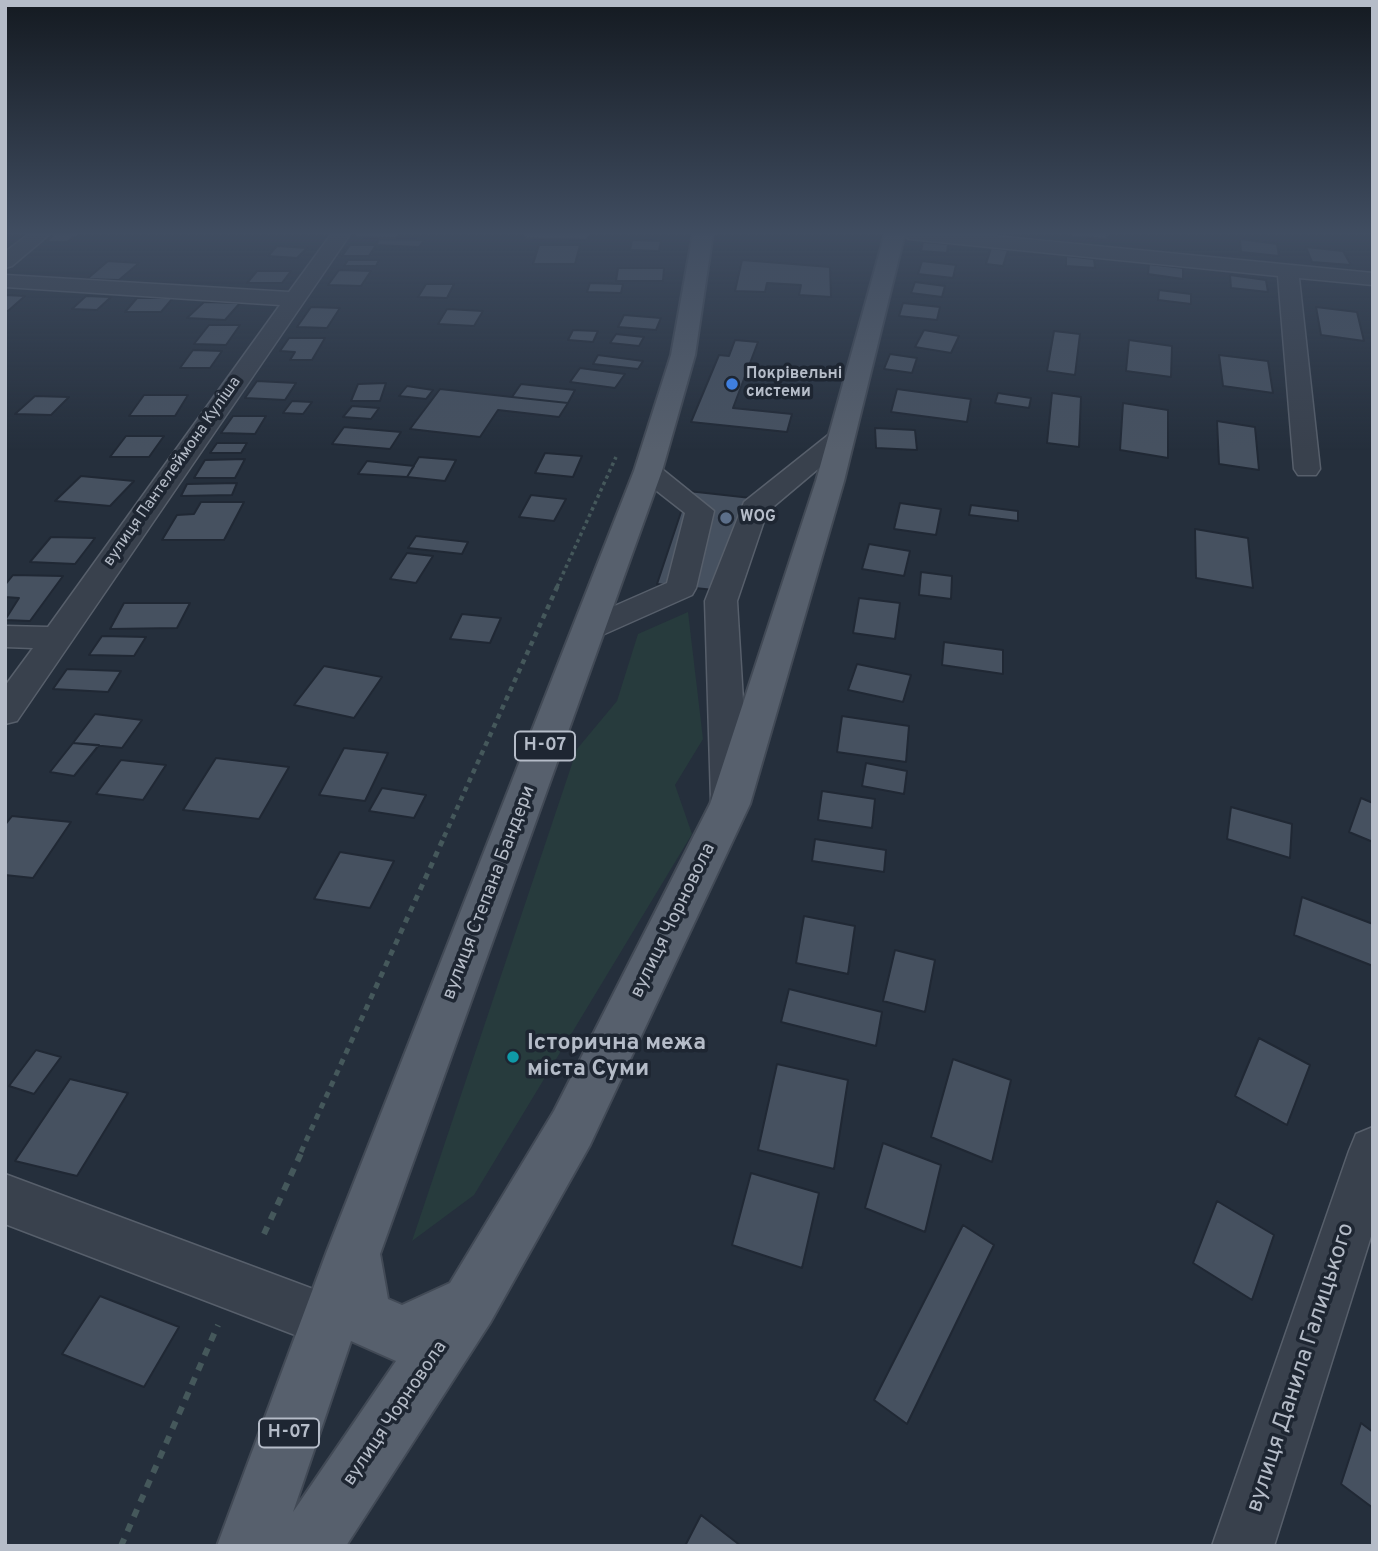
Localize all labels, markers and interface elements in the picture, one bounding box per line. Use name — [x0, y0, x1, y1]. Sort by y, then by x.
place label: Покрівельні системи — [746, 365, 842, 403]
street label: вулиця Пантелеймона Куліша — [100, 374, 246, 570]
marker: Покрівельні системи — [724, 376, 740, 392]
place label: WOG — [740, 508, 776, 528]
marker: WOG — [718, 510, 734, 526]
road number: Н-07 — [515, 732, 575, 760]
street label: вулиця Степана Бандери — [439, 783, 541, 1003]
street label: вулиця Чорновола — [627, 840, 721, 1002]
place label: Історична межа міста Суми — [527, 1030, 706, 1084]
marker: Історична межа міста Суми — [505, 1049, 521, 1065]
street label: вулиця Данила Галицького — [1242, 1220, 1362, 1516]
street label: вулиця Чорновола — [339, 1337, 453, 1491]
road number: Н-07 — [259, 1418, 319, 1448]

